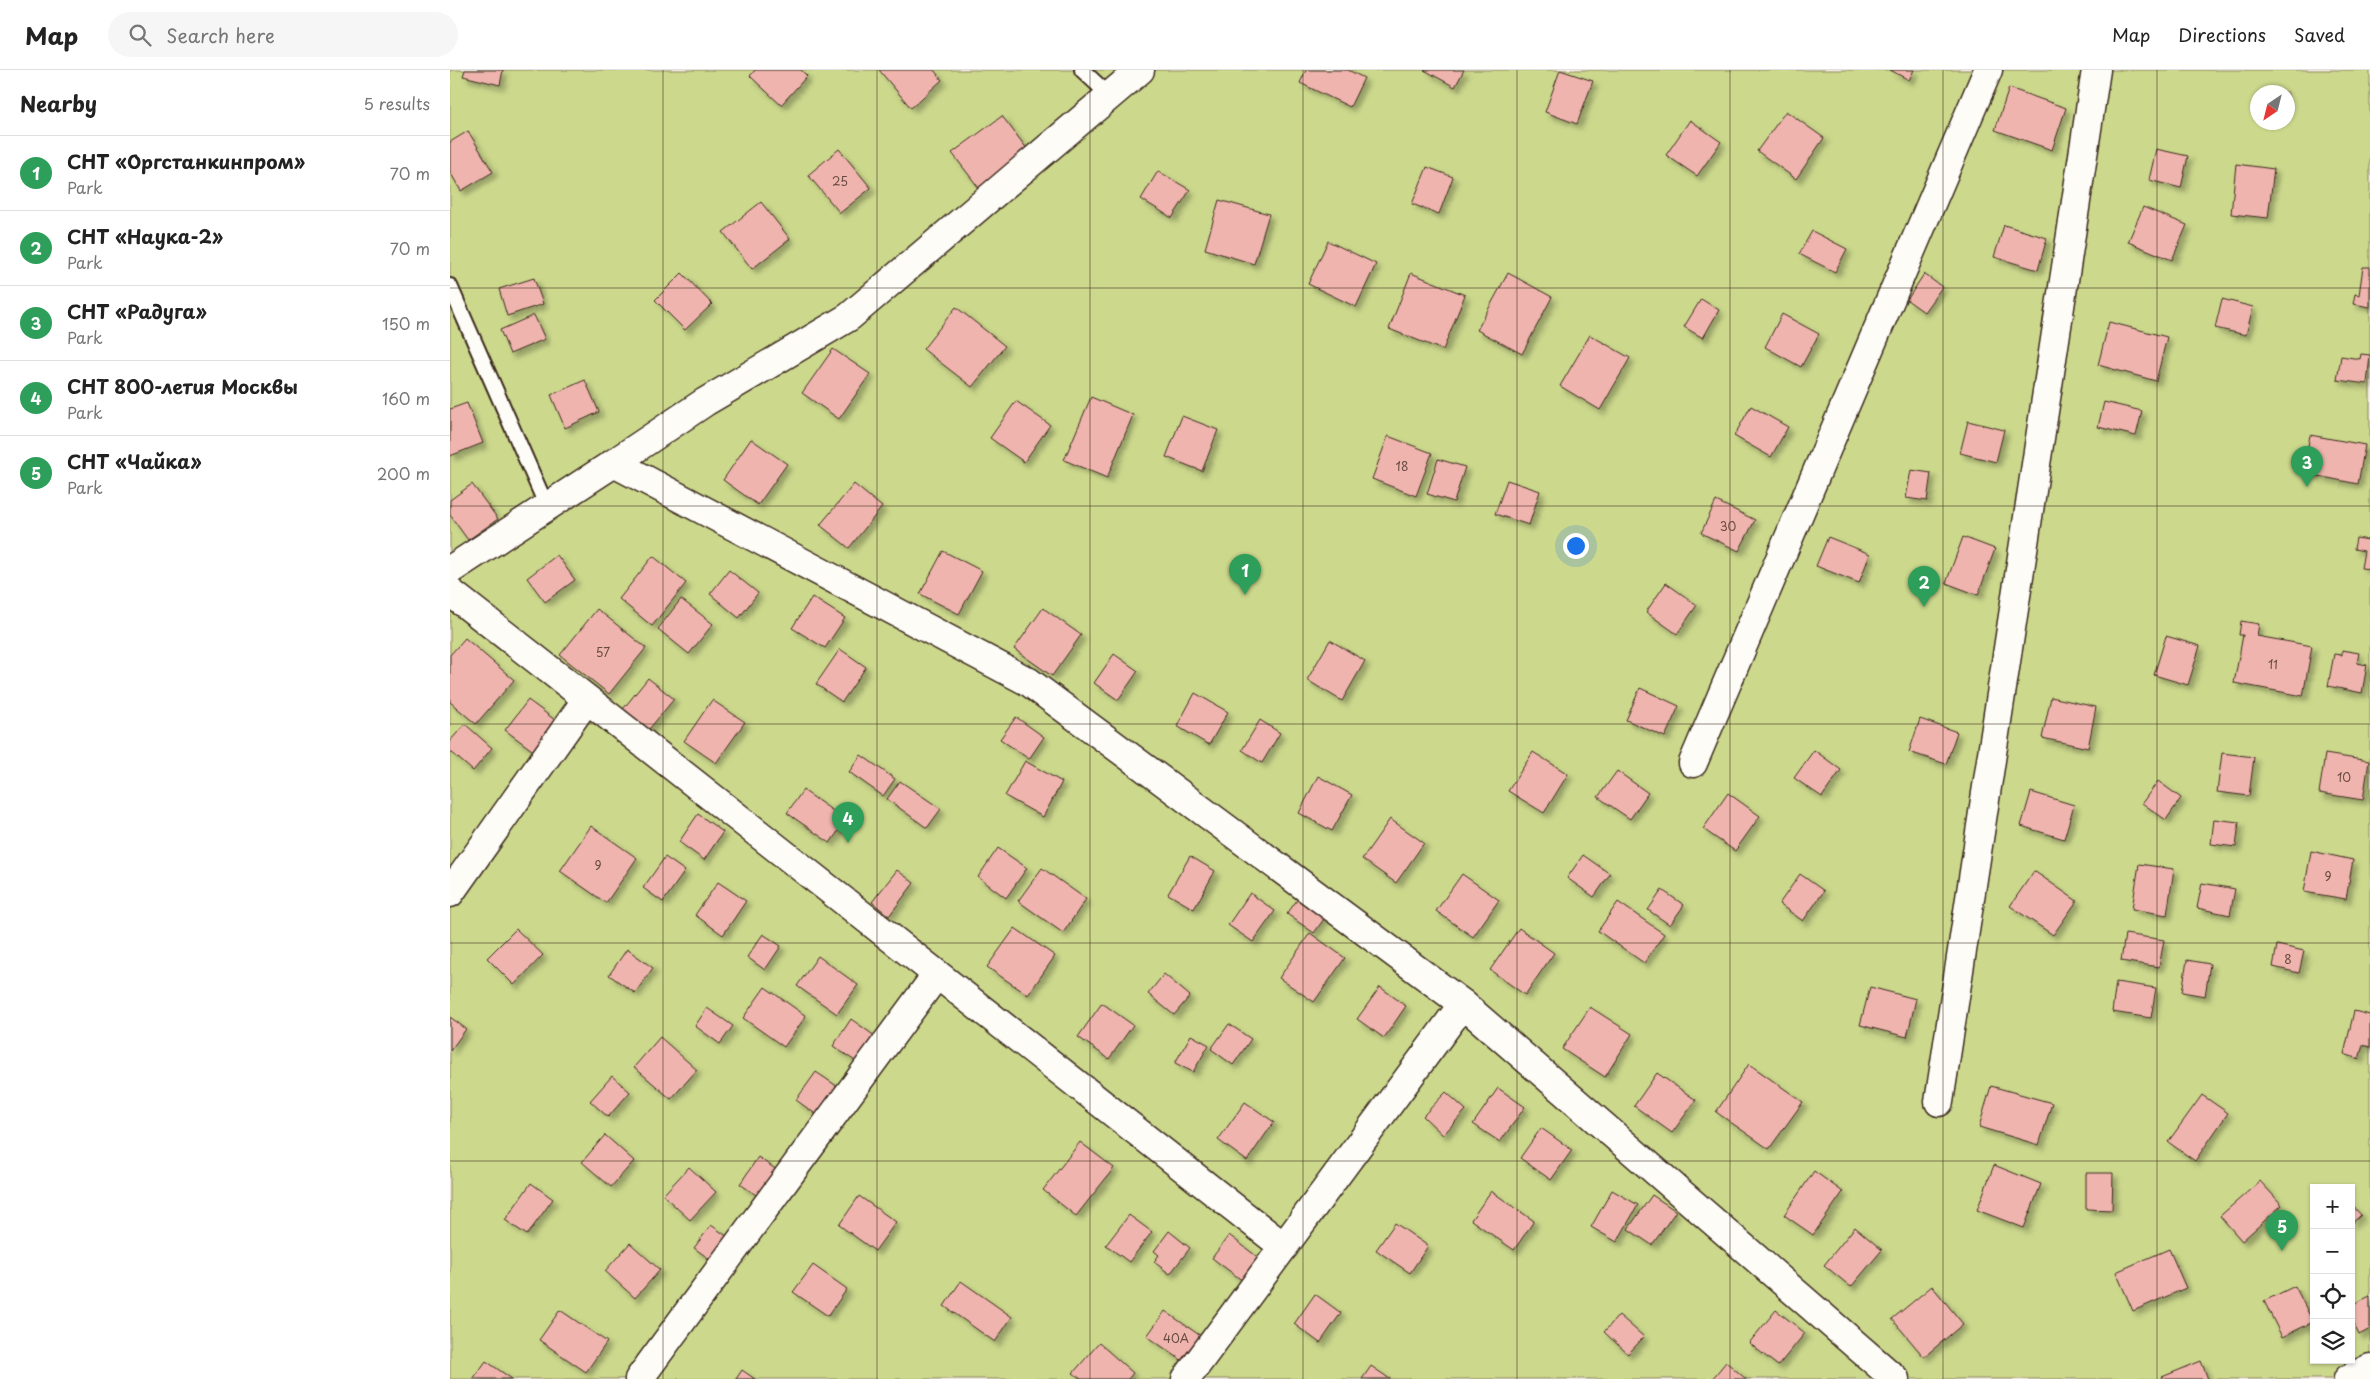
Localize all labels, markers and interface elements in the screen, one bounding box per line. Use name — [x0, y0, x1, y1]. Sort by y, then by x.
search box — [108, 12, 458, 57]
text: Map — [25, 17, 78, 53]
icon: search — [126, 21, 154, 49]
text: Search here — [166, 21, 275, 49]
text: Map — [2112, 21, 2150, 48]
text: Directions — [2178, 21, 2266, 48]
text: Saved — [2294, 21, 2345, 48]
north arrow — [2250, 85, 2295, 130]
text: Nearby — [20, 87, 97, 119]
text: 5 results — [363, 91, 430, 115]
text: СНТ «Оргстанкинпром» — [67, 147, 305, 175]
text: 1 — [32, 161, 40, 185]
text: 70 m — [390, 161, 430, 185]
house number: 25 — [832, 172, 848, 190]
text: Park — [67, 175, 103, 199]
text: СНТ «Наука-2» — [67, 222, 223, 250]
text: 2 — [30, 236, 42, 260]
text: 70 m — [390, 236, 430, 260]
text: Park — [67, 250, 103, 274]
text: СНТ «Радуга» — [67, 297, 207, 325]
text: 3 — [31, 311, 41, 335]
text: 150 m — [382, 311, 430, 335]
text: Park — [67, 325, 103, 349]
text: СНТ 800-летия Москвы — [67, 372, 298, 400]
text: 4 — [31, 386, 41, 410]
text: 160 m — [382, 386, 430, 410]
text: Park — [67, 400, 103, 424]
pin: 3 — [2291, 446, 2323, 487]
text: СНТ «Чайка» — [67, 447, 202, 475]
house number: 18 — [1396, 457, 1408, 475]
text: 5 — [31, 461, 41, 485]
text: 200 m — [377, 461, 430, 485]
text: Park — [67, 475, 103, 499]
house number: 30 — [1720, 517, 1737, 535]
your location — [1563, 533, 1589, 559]
pin: 1 — [1229, 554, 1261, 595]
pin: 2 — [1908, 566, 1940, 607]
house number: 57 — [596, 643, 610, 661]
house number: 11 — [2268, 655, 2278, 673]
house number: 10 — [2337, 768, 2351, 786]
pin: 4 — [832, 802, 864, 843]
house number: 9 — [594, 856, 602, 874]
house number: 9 — [2324, 867, 2332, 885]
house number: 8 — [2284, 950, 2292, 968]
map controls — [2310, 1184, 2355, 1364]
button: + — [2310, 1184, 2355, 1229]
pin: 5 — [2266, 1210, 2298, 1251]
button: − — [2310, 1229, 2355, 1274]
button: locate — [2310, 1274, 2355, 1319]
button: layers — [2310, 1319, 2355, 1364]
house number: 40А — [1163, 1329, 1189, 1347]

